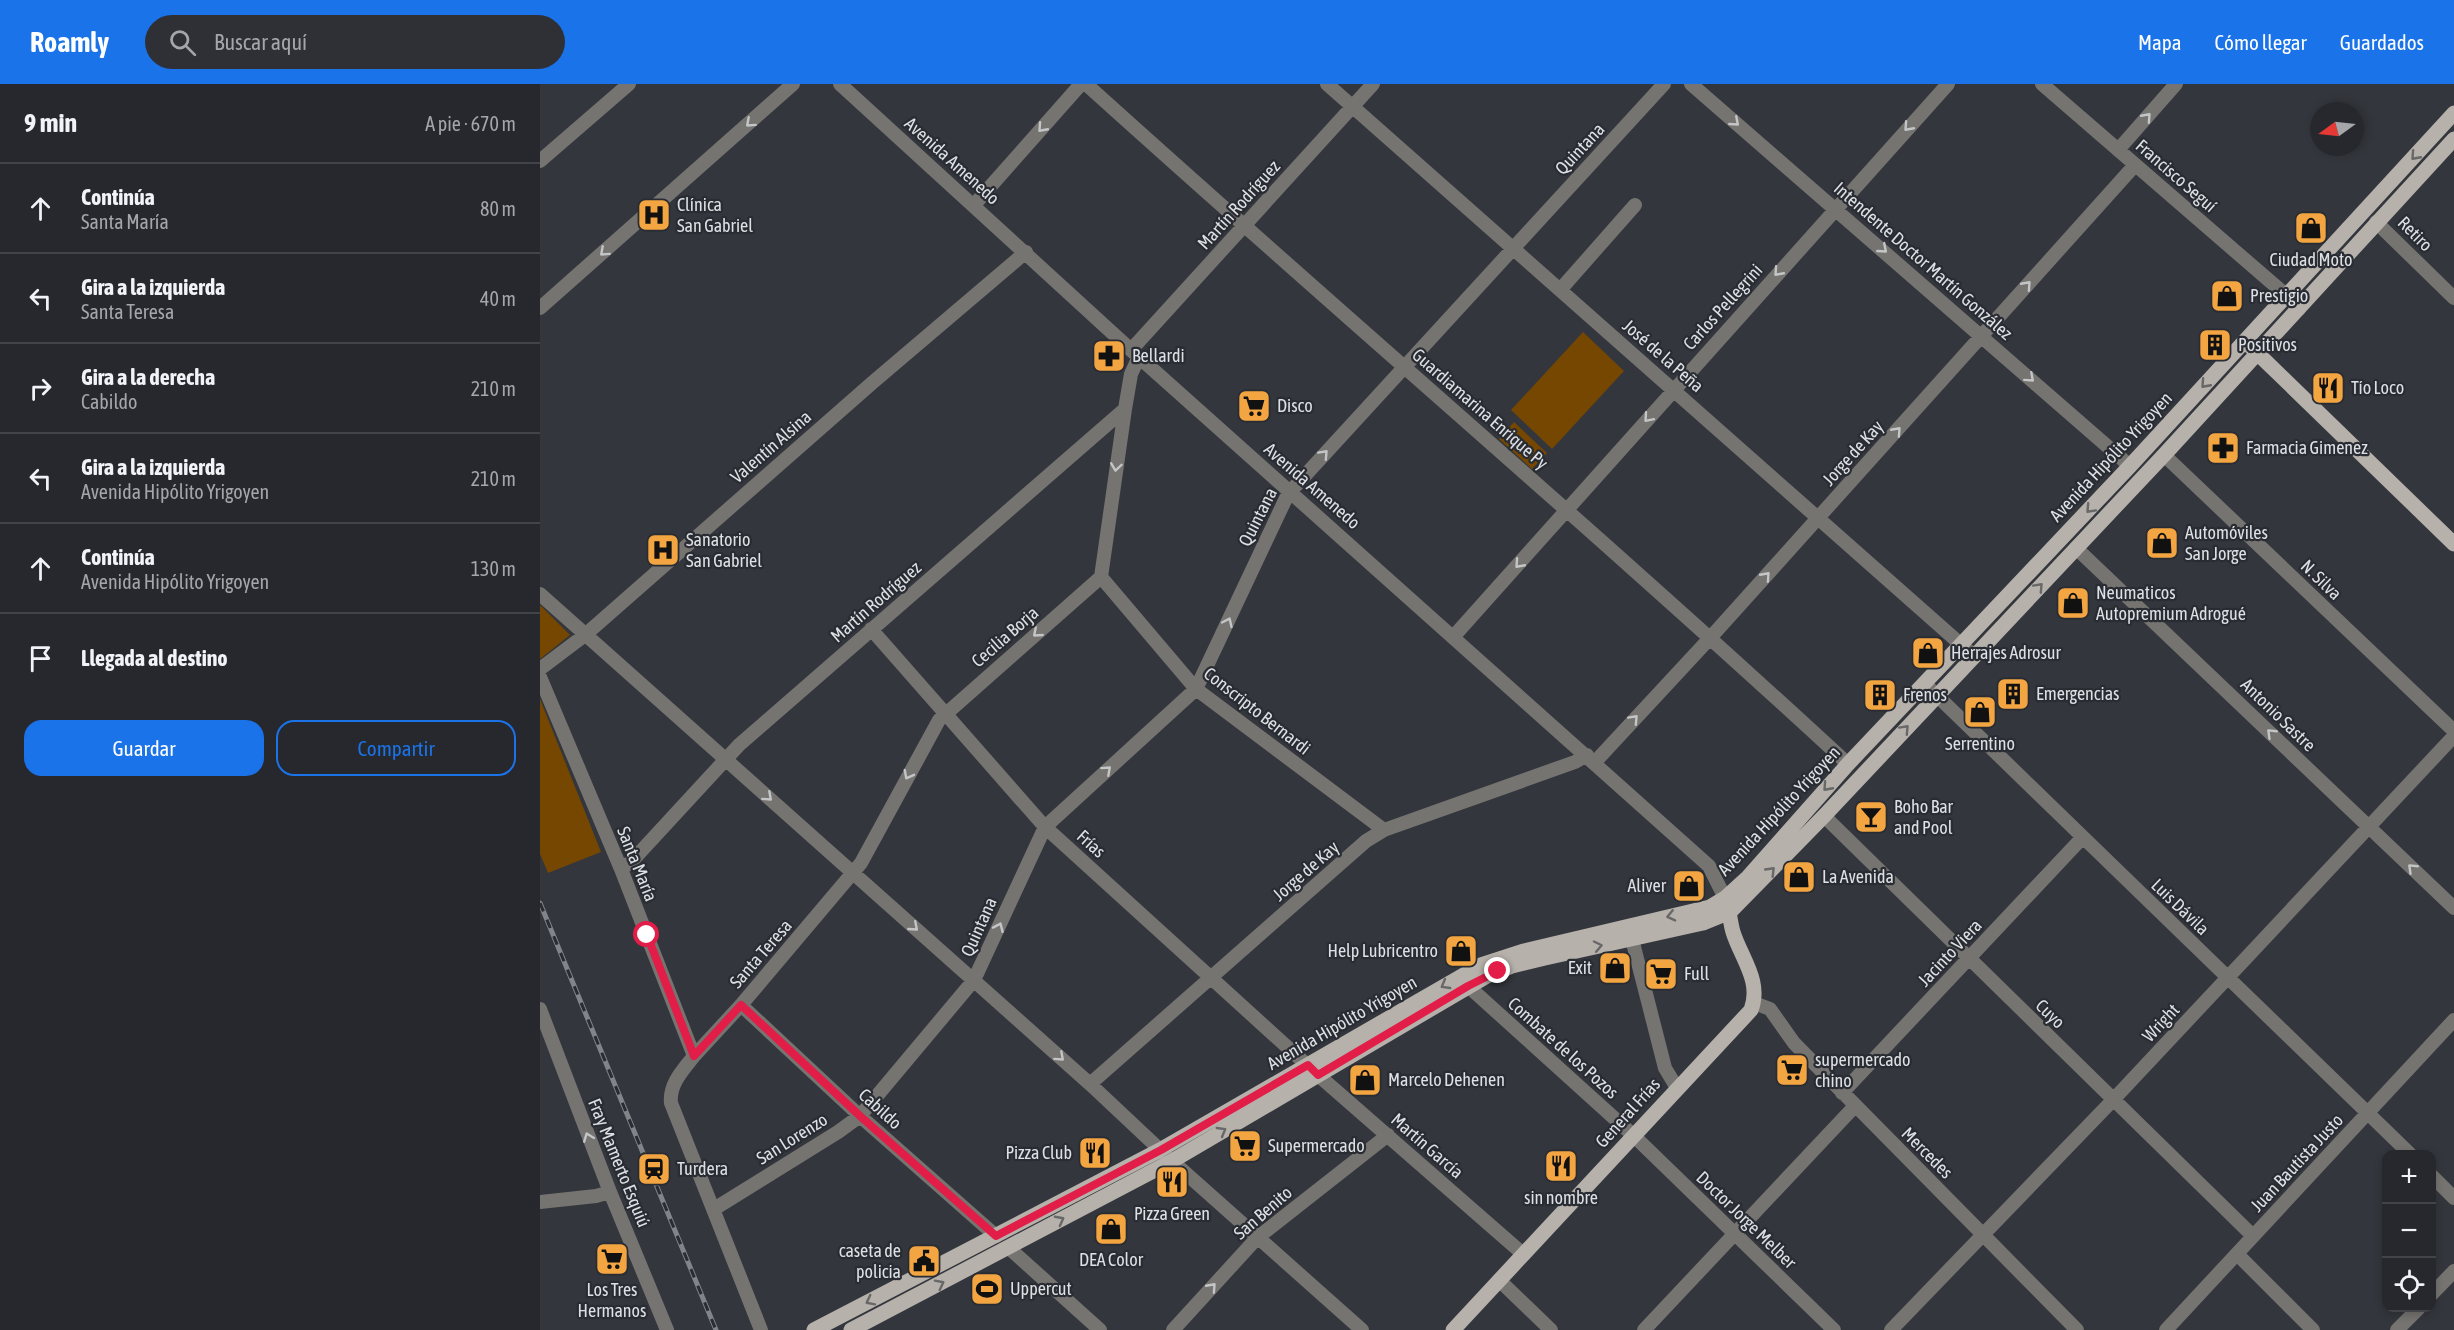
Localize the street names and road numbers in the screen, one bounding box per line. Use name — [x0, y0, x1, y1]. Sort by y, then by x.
street label: Avenida Amenedo — [901, 113, 1004, 209]
street label: Quintana — [1551, 119, 1609, 179]
street label: Francisco Seguí — [2132, 135, 2221, 216]
street label: Martín Rodríguez — [1193, 155, 1284, 254]
street label: Intendente Doctor Martín González — [1830, 177, 2017, 344]
street label: Retiro — [2394, 212, 2437, 255]
street label: Carlos Pellegrini — [1679, 259, 1767, 354]
street label: José de la Peña — [1619, 315, 1708, 396]
street label: Guardiamarina Enrique Py — [1408, 344, 1553, 473]
street label: Avenida Hipólito Yrigoyen — [2045, 388, 2176, 526]
street label: Valentín Alsina — [726, 406, 815, 487]
street label: Jorge de Kay — [1818, 416, 1887, 490]
street label: Avenida Amenedo — [1260, 438, 1365, 533]
street label: Quintana — [1234, 484, 1281, 549]
street label: N. Silva — [2297, 555, 2346, 604]
street label: Martín Rodríguez — [826, 556, 925, 646]
street label: Cecilia Borja — [967, 602, 1042, 671]
street label: Conscripto Bernardi — [1200, 663, 1315, 759]
street label: Antonio Sastre — [2237, 674, 2320, 755]
street label: Avenida Hipólito Yrigoyen — [1713, 742, 1844, 880]
street label: Santa María — [613, 823, 662, 904]
street label: Frías — [1073, 825, 1110, 862]
street label: Jorge de Kay — [1268, 836, 1343, 905]
street label: Luis Dávila — [2147, 874, 2213, 939]
street label: Quintana — [956, 894, 1001, 960]
street label: Santa Teresa — [725, 915, 796, 992]
street label: Jacinto Viera — [1913, 915, 1986, 991]
street label: Avenida Hipólito Yrigoyen — [1263, 971, 1420, 1074]
street label: Combate de los Pozos — [1504, 993, 1623, 1103]
street label: Cuyo — [2031, 995, 2069, 1032]
street label: Wright — [2138, 999, 2183, 1046]
street label: General Frías — [1591, 1074, 1664, 1152]
street label: Cabildo — [854, 1084, 906, 1133]
street label: Fray Mamerto Esquiú — [584, 1095, 655, 1230]
street label: San Lorenzo — [752, 1109, 831, 1169]
street label: Martín García — [1387, 1109, 1468, 1183]
street label: Juan Bautista Justo — [2246, 1110, 2347, 1216]
street label: Mercedes — [1898, 1123, 1957, 1182]
street label: Doctor Jorge Melber — [1692, 1167, 1801, 1273]
street label: San Benito — [1229, 1182, 1296, 1244]

